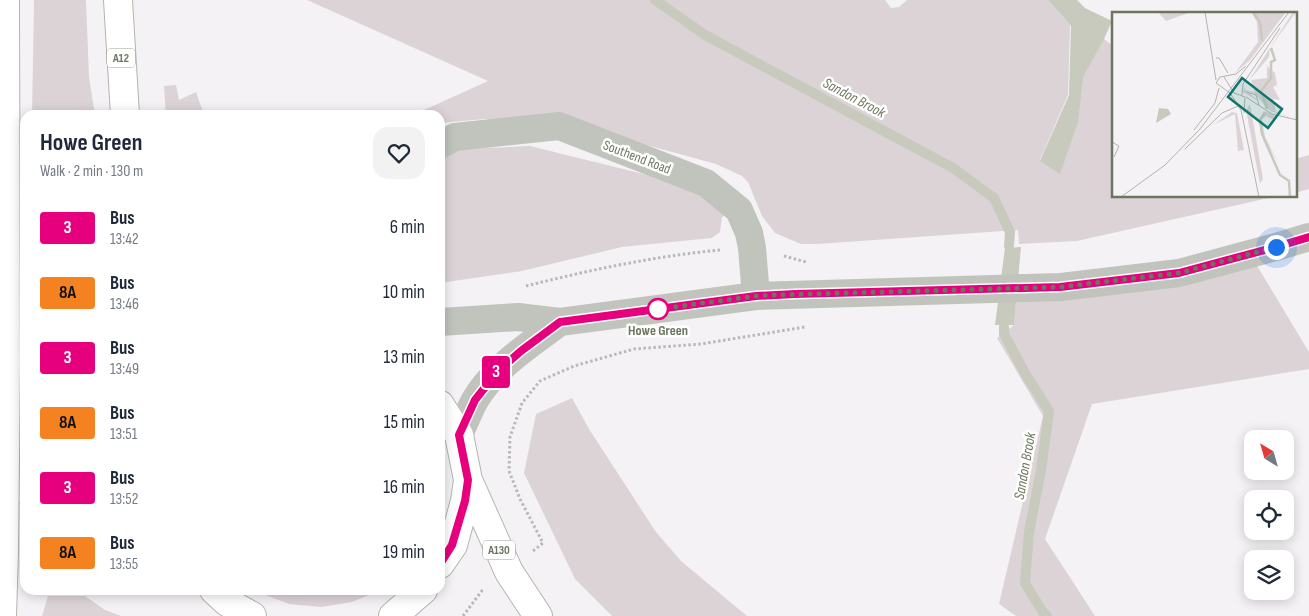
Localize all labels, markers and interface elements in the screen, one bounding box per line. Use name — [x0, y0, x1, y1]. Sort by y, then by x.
inset map — [1112, 12, 1296, 198]
road number: A12 — [107, 48, 135, 68]
water label: Sandon Brook — [820, 74, 889, 122]
button: heart — [373, 127, 425, 179]
text: Howe Green — [40, 128, 142, 157]
street label: Southend Road — [601, 136, 673, 178]
text: Walk · 2 min · 130 m — [40, 162, 143, 181]
text: Bus — [110, 207, 135, 230]
text: 6 min — [390, 216, 425, 239]
text: 3 — [63, 217, 72, 238]
text: 13:42 — [110, 230, 139, 249]
your location — [1264, 235, 1289, 260]
text: Bus — [110, 272, 135, 295]
text: 10 min — [383, 281, 425, 304]
text: 8A — [59, 282, 76, 303]
text: 13:46 — [110, 295, 139, 314]
marker: Howe Green — [647, 298, 669, 320]
place label: Howe Green — [628, 322, 688, 339]
text: Bus — [110, 337, 135, 360]
text: 13 min — [384, 346, 425, 369]
text: 3 — [63, 347, 72, 368]
line badge: 3 — [480, 356, 512, 388]
text: 13:49 — [110, 360, 139, 379]
text: 3 — [492, 361, 500, 382]
text: Bus — [110, 402, 135, 425]
text: 15 min — [384, 411, 425, 434]
text: 8A — [59, 412, 76, 433]
text: 13:51 — [110, 425, 137, 444]
north arrow — [1244, 430, 1294, 480]
map controls — [1244, 430, 1294, 600]
water label: Sandon Brook — [1010, 431, 1040, 501]
text: Bus — [110, 467, 135, 490]
text: 16 min — [383, 476, 425, 499]
text: 3 — [63, 477, 72, 498]
text: 13:52 — [110, 490, 138, 509]
button: locate — [1244, 490, 1294, 540]
text: Bus — [110, 532, 135, 555]
road number: A130 — [483, 540, 515, 560]
text: 19 min — [383, 541, 425, 564]
text: 8A — [59, 542, 76, 563]
button: layers — [1244, 550, 1294, 600]
text: 13:55 — [110, 555, 138, 574]

